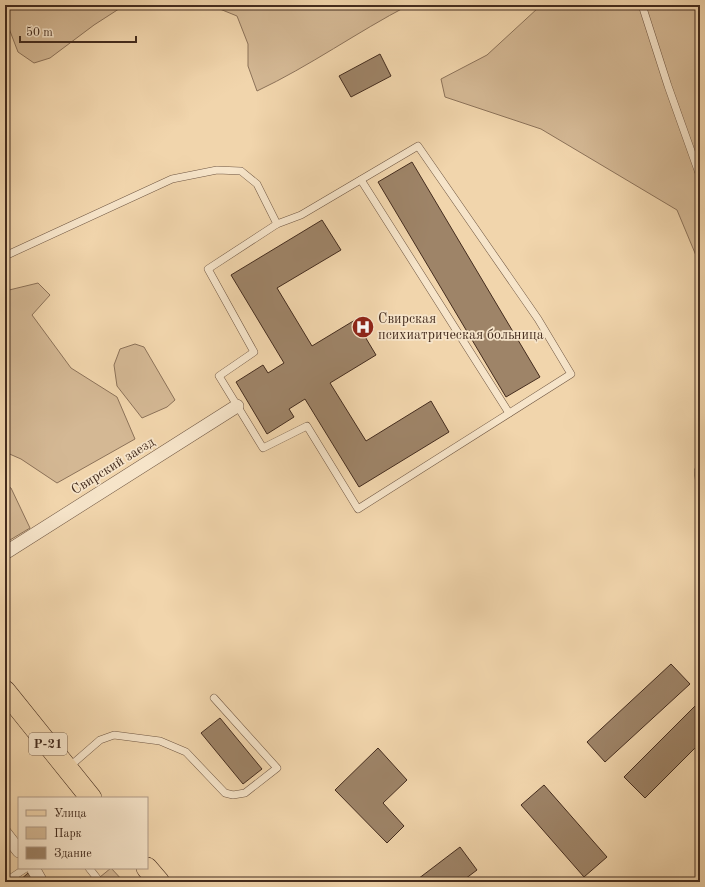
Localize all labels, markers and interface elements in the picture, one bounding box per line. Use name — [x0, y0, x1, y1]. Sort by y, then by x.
scale bar — [20, 18, 136, 44]
text: 50 m — [26, 26, 53, 39]
place label: Свирская психиатрическая больница — [378, 312, 544, 342]
hospital icon: Свирская психиатрическая больница — [350, 314, 376, 340]
street label: Свирский заезд — [69, 435, 157, 497]
road number: Р-21 — [29, 733, 67, 755]
legend — [18, 797, 148, 869]
text: Улица — [54, 808, 87, 820]
text: Парк — [54, 828, 82, 840]
text: Здание — [54, 848, 92, 860]

